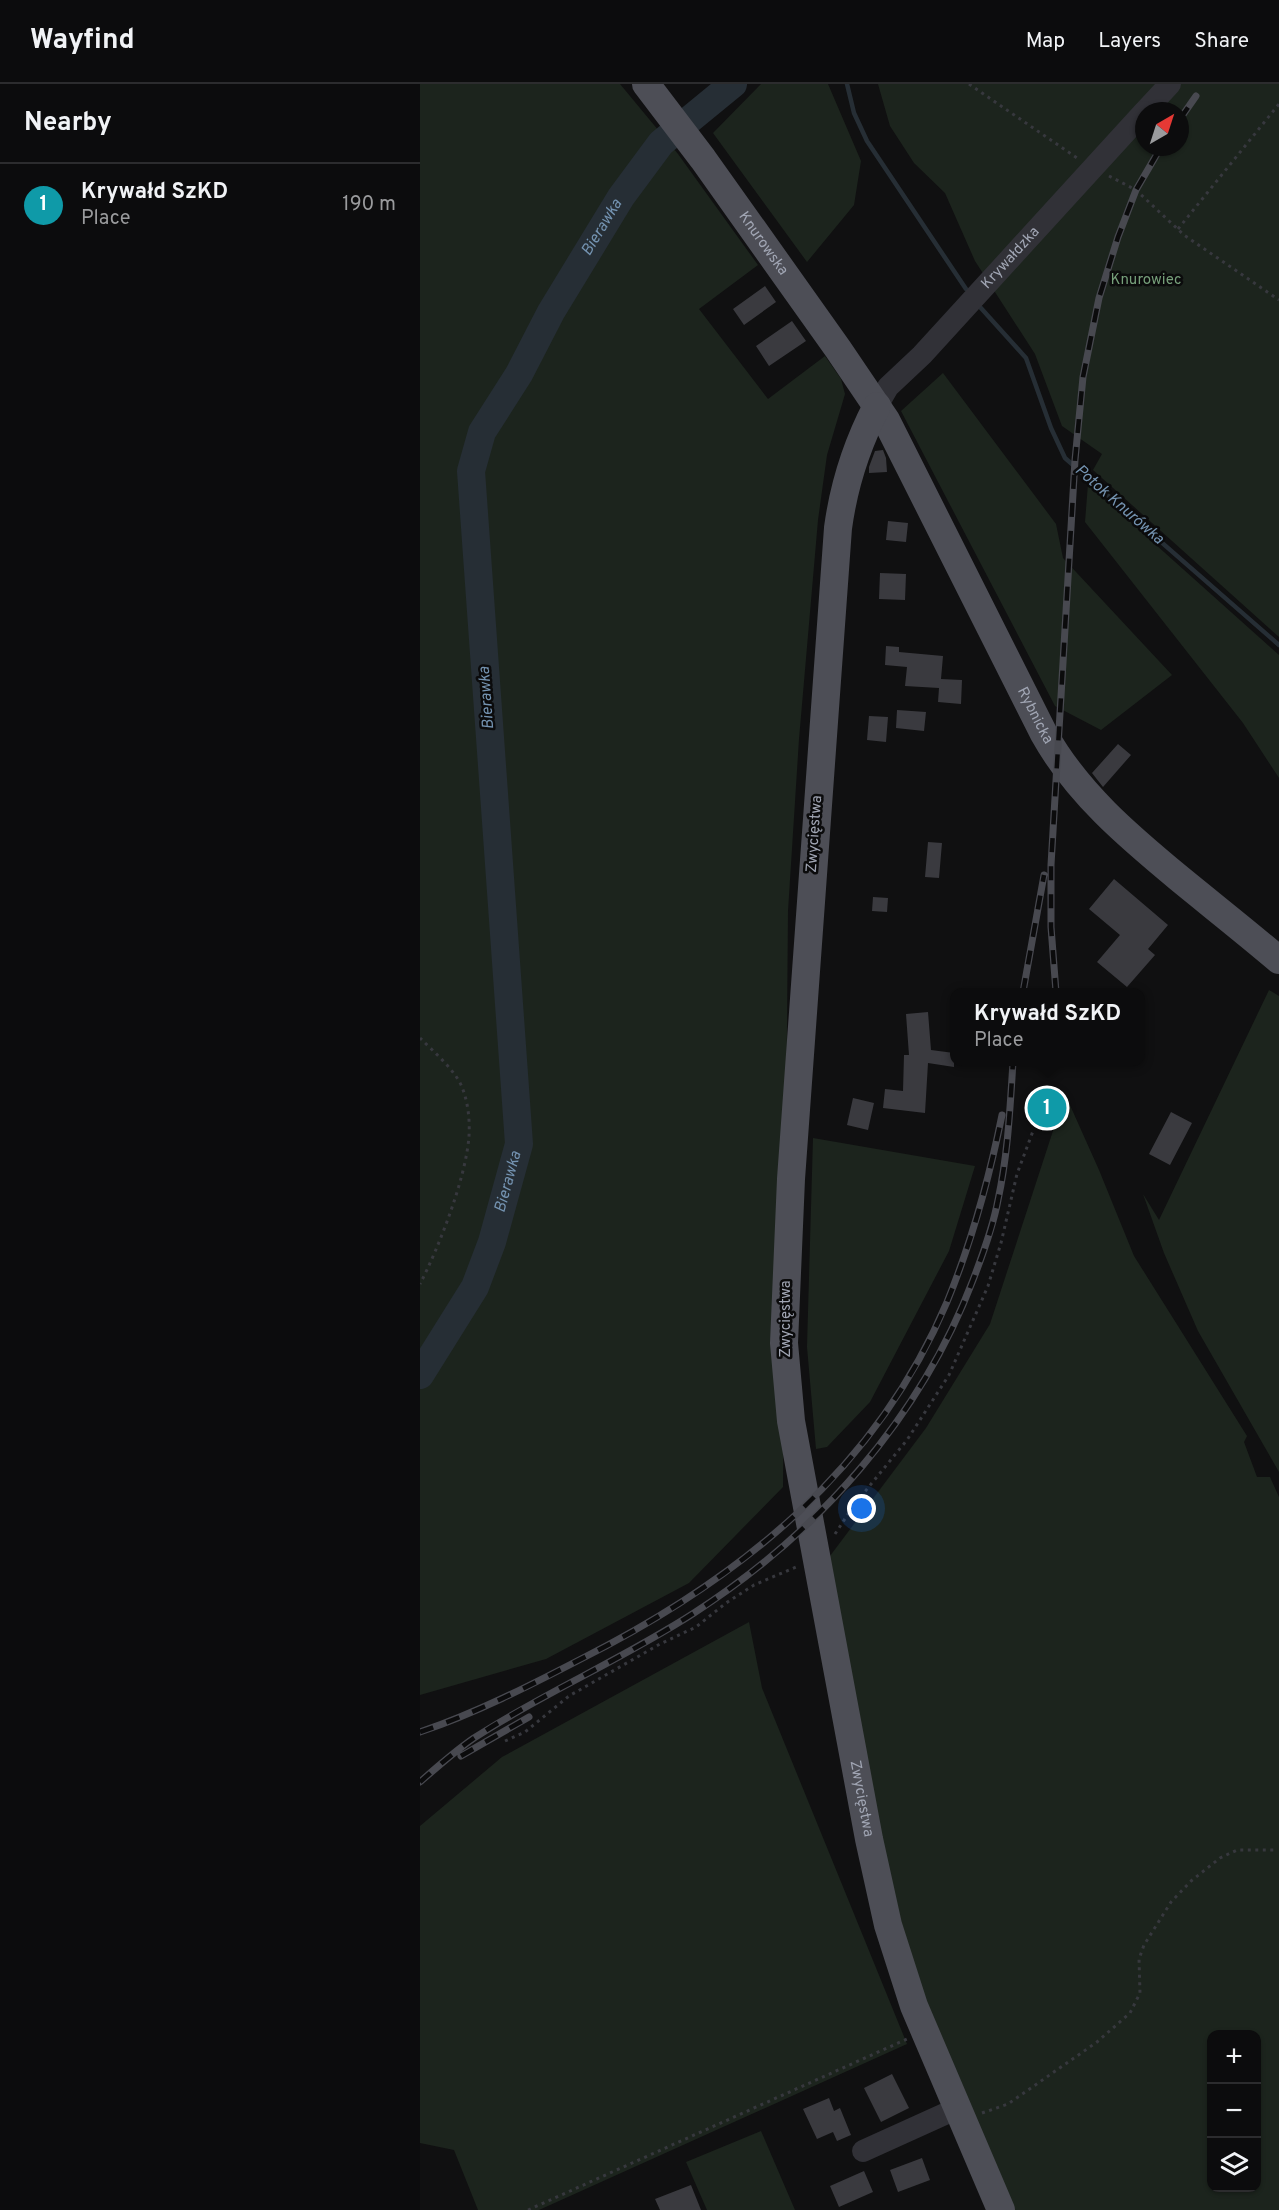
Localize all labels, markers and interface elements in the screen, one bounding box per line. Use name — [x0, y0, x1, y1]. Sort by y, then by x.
text: Wayfind — [30, 23, 135, 59]
text: Map — [1026, 28, 1065, 55]
text: Layers — [1098, 28, 1161, 55]
text: Share — [1194, 28, 1249, 55]
north arrow — [1135, 102, 1189, 156]
text: Nearby — [24, 107, 112, 140]
text: Krywałd SzKD — [81, 179, 228, 206]
text: 1 — [40, 192, 48, 218]
text: 190 m — [342, 192, 396, 218]
water label: Bierawka — [577, 195, 628, 260]
text: Place — [81, 206, 131, 232]
street label: Knurowska — [734, 208, 792, 279]
street label: Krywałdzka — [977, 223, 1044, 293]
park label: Knurowiec — [1111, 271, 1181, 290]
water label: Potok Knurówka — [1070, 461, 1168, 550]
water label: Bierawka — [475, 665, 499, 730]
street label: Rybnicka — [1013, 684, 1057, 748]
street label: Zwycięstwa — [803, 795, 827, 873]
popup — [950, 988, 1145, 1066]
text: Krywałd SzKD — [974, 1001, 1121, 1028]
text: Place — [974, 1028, 1024, 1054]
pin: 1 — [1028, 1086, 1066, 1130]
water label: Bierawka — [490, 1148, 527, 1215]
street label: Zwycięstwa — [777, 1280, 796, 1358]
your location — [847, 1494, 876, 1523]
street label: Zwycięstwa — [845, 1759, 878, 1838]
map controls — [1207, 2030, 1261, 2192]
button: + — [1207, 2030, 1261, 2084]
button: − — [1207, 2084, 1261, 2138]
button: layers — [1207, 2138, 1261, 2192]

